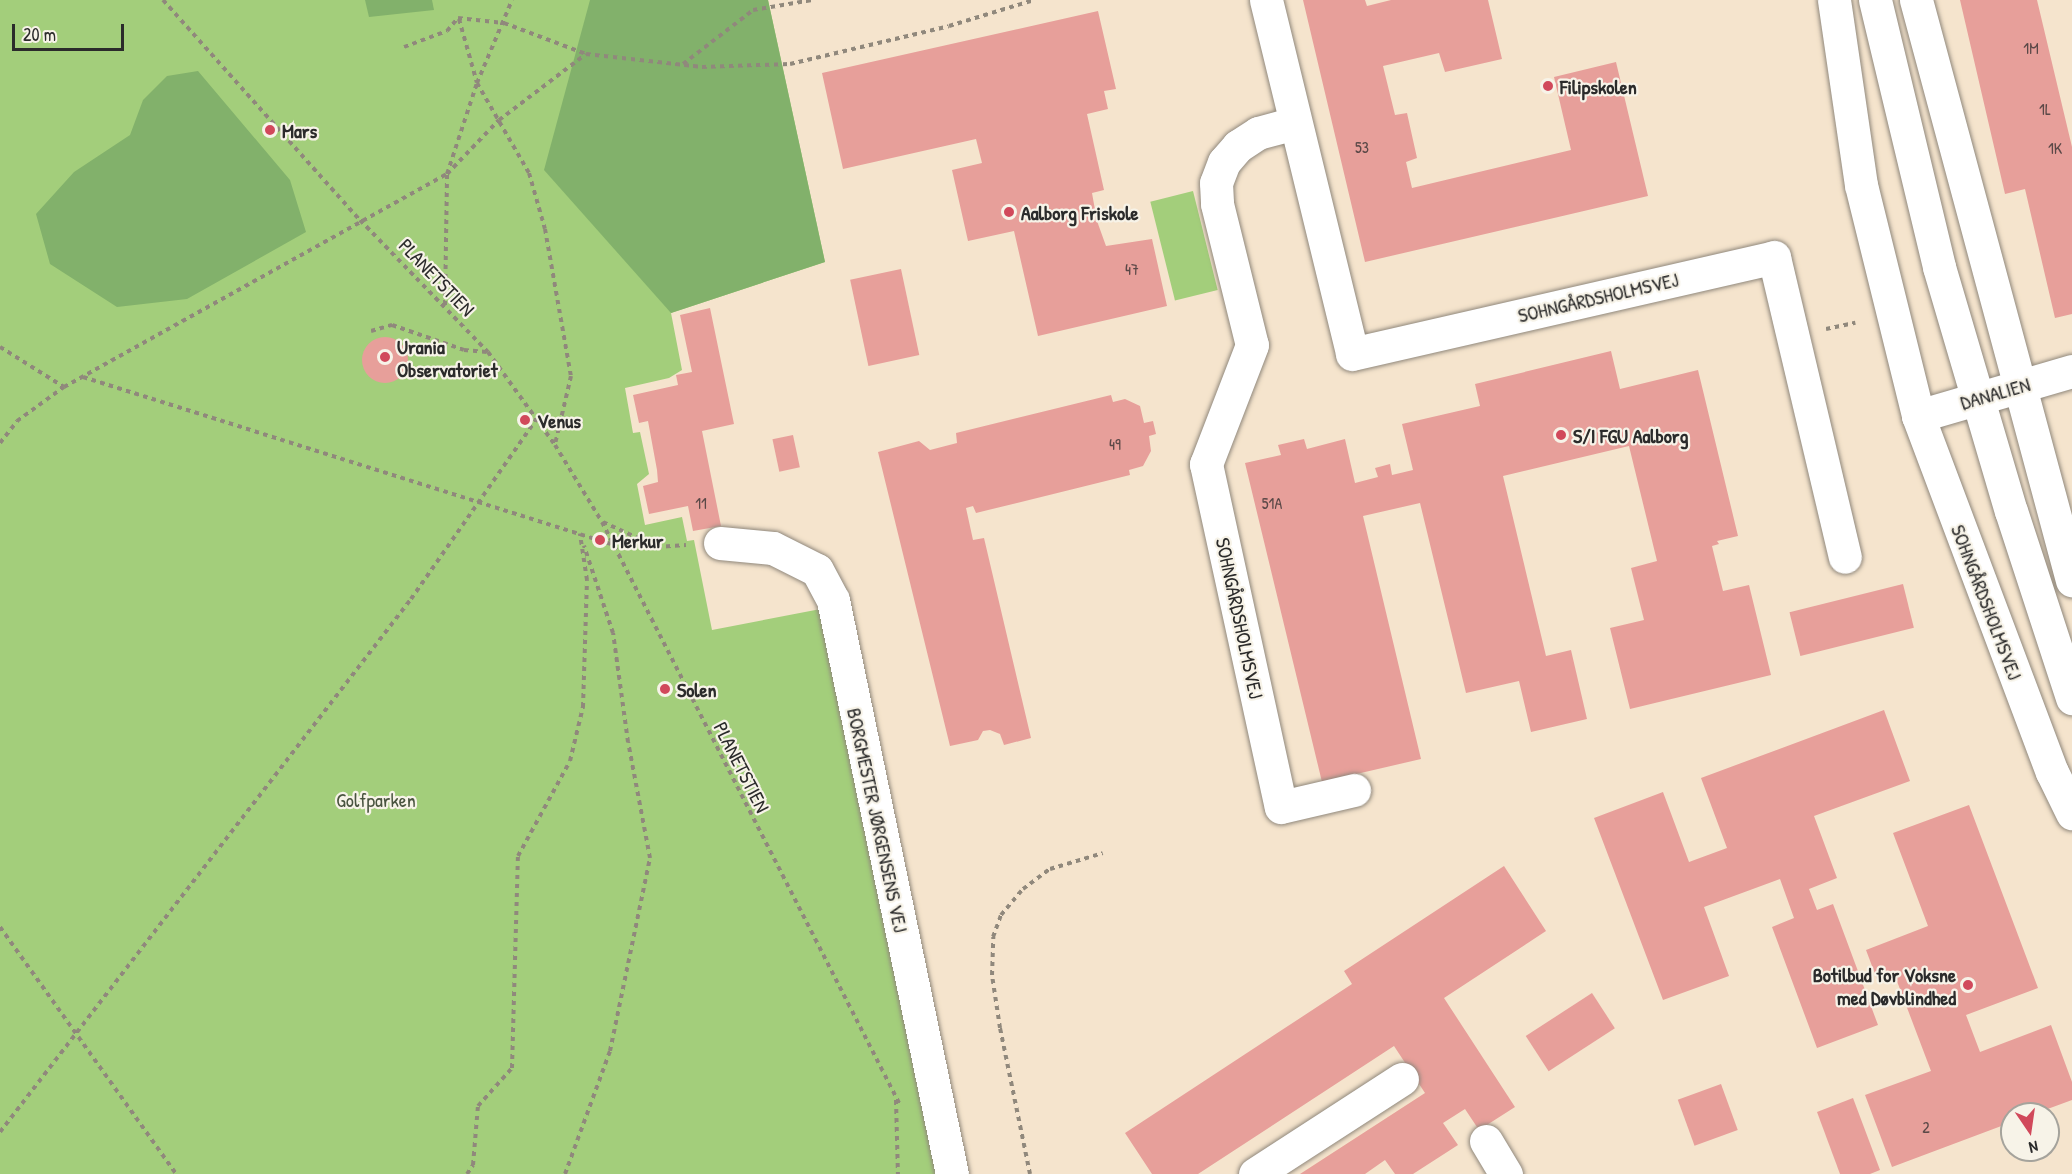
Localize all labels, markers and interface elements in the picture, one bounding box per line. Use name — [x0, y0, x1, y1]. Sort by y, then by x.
scale bar — [15, 12, 128, 50]
text: 20 m — [23, 22, 56, 47]
house number: 1M — [2023, 38, 2039, 58]
place label: Filipskolen — [1560, 74, 1637, 98]
marker: Filipskolen — [1541, 79, 1555, 93]
house number: 1L — [2039, 99, 2051, 119]
place label: Mars — [282, 118, 317, 142]
marker: Mars — [263, 123, 277, 137]
house number: 53 — [1355, 137, 1369, 157]
house number: 1K — [2048, 138, 2062, 158]
place label: Aalborg Friskole — [1021, 200, 1138, 224]
marker: Aalborg Friskole — [1002, 205, 1016, 219]
street label: PLANETSTIEN — [394, 233, 480, 321]
house number: 47 — [1125, 259, 1139, 279]
street label: SOHNGÅRDSHOLMSVEJ — [1515, 267, 1681, 327]
place label: Urania Observatoriet — [397, 334, 498, 381]
marker: Urania Observatoriet — [378, 350, 392, 364]
street label: DANALIEN — [1957, 372, 2033, 414]
place label: Venus — [537, 408, 581, 432]
marker: Venus — [518, 413, 532, 427]
place label: S/I FGU Aalborg — [1573, 423, 1688, 447]
marker: S/I FGU Aalborg — [1554, 428, 1568, 442]
house number: 49 — [1109, 434, 1121, 454]
house number: 11 — [695, 493, 707, 513]
house number: 51A — [1262, 493, 1282, 513]
street label: SOHNGÅRDSHOLMSVEJ — [1946, 521, 2028, 683]
place label: Merkur — [612, 528, 664, 552]
marker: Merkur — [593, 533, 607, 547]
street label: SOHNGÅRDSHOLMSVEJ — [1211, 535, 1269, 701]
place label: Solen — [677, 677, 717, 701]
marker: Solen — [658, 682, 672, 696]
street label: BORGMESTER JØRGENSENS VEJ — [843, 706, 913, 934]
street label: PLANETSTIEN — [709, 718, 775, 816]
park label: Golfparken — [336, 787, 416, 811]
place label: Botilbud for Voksne med Døvblindhed — [1813, 962, 1956, 1009]
marker: Botilbud for Voksne med Døvblindhed — [1961, 978, 1975, 992]
north arrow — [2000, 1102, 2060, 1162]
house number: 2 — [1922, 1117, 1930, 1137]
text: N — [2027, 1136, 2040, 1159]

